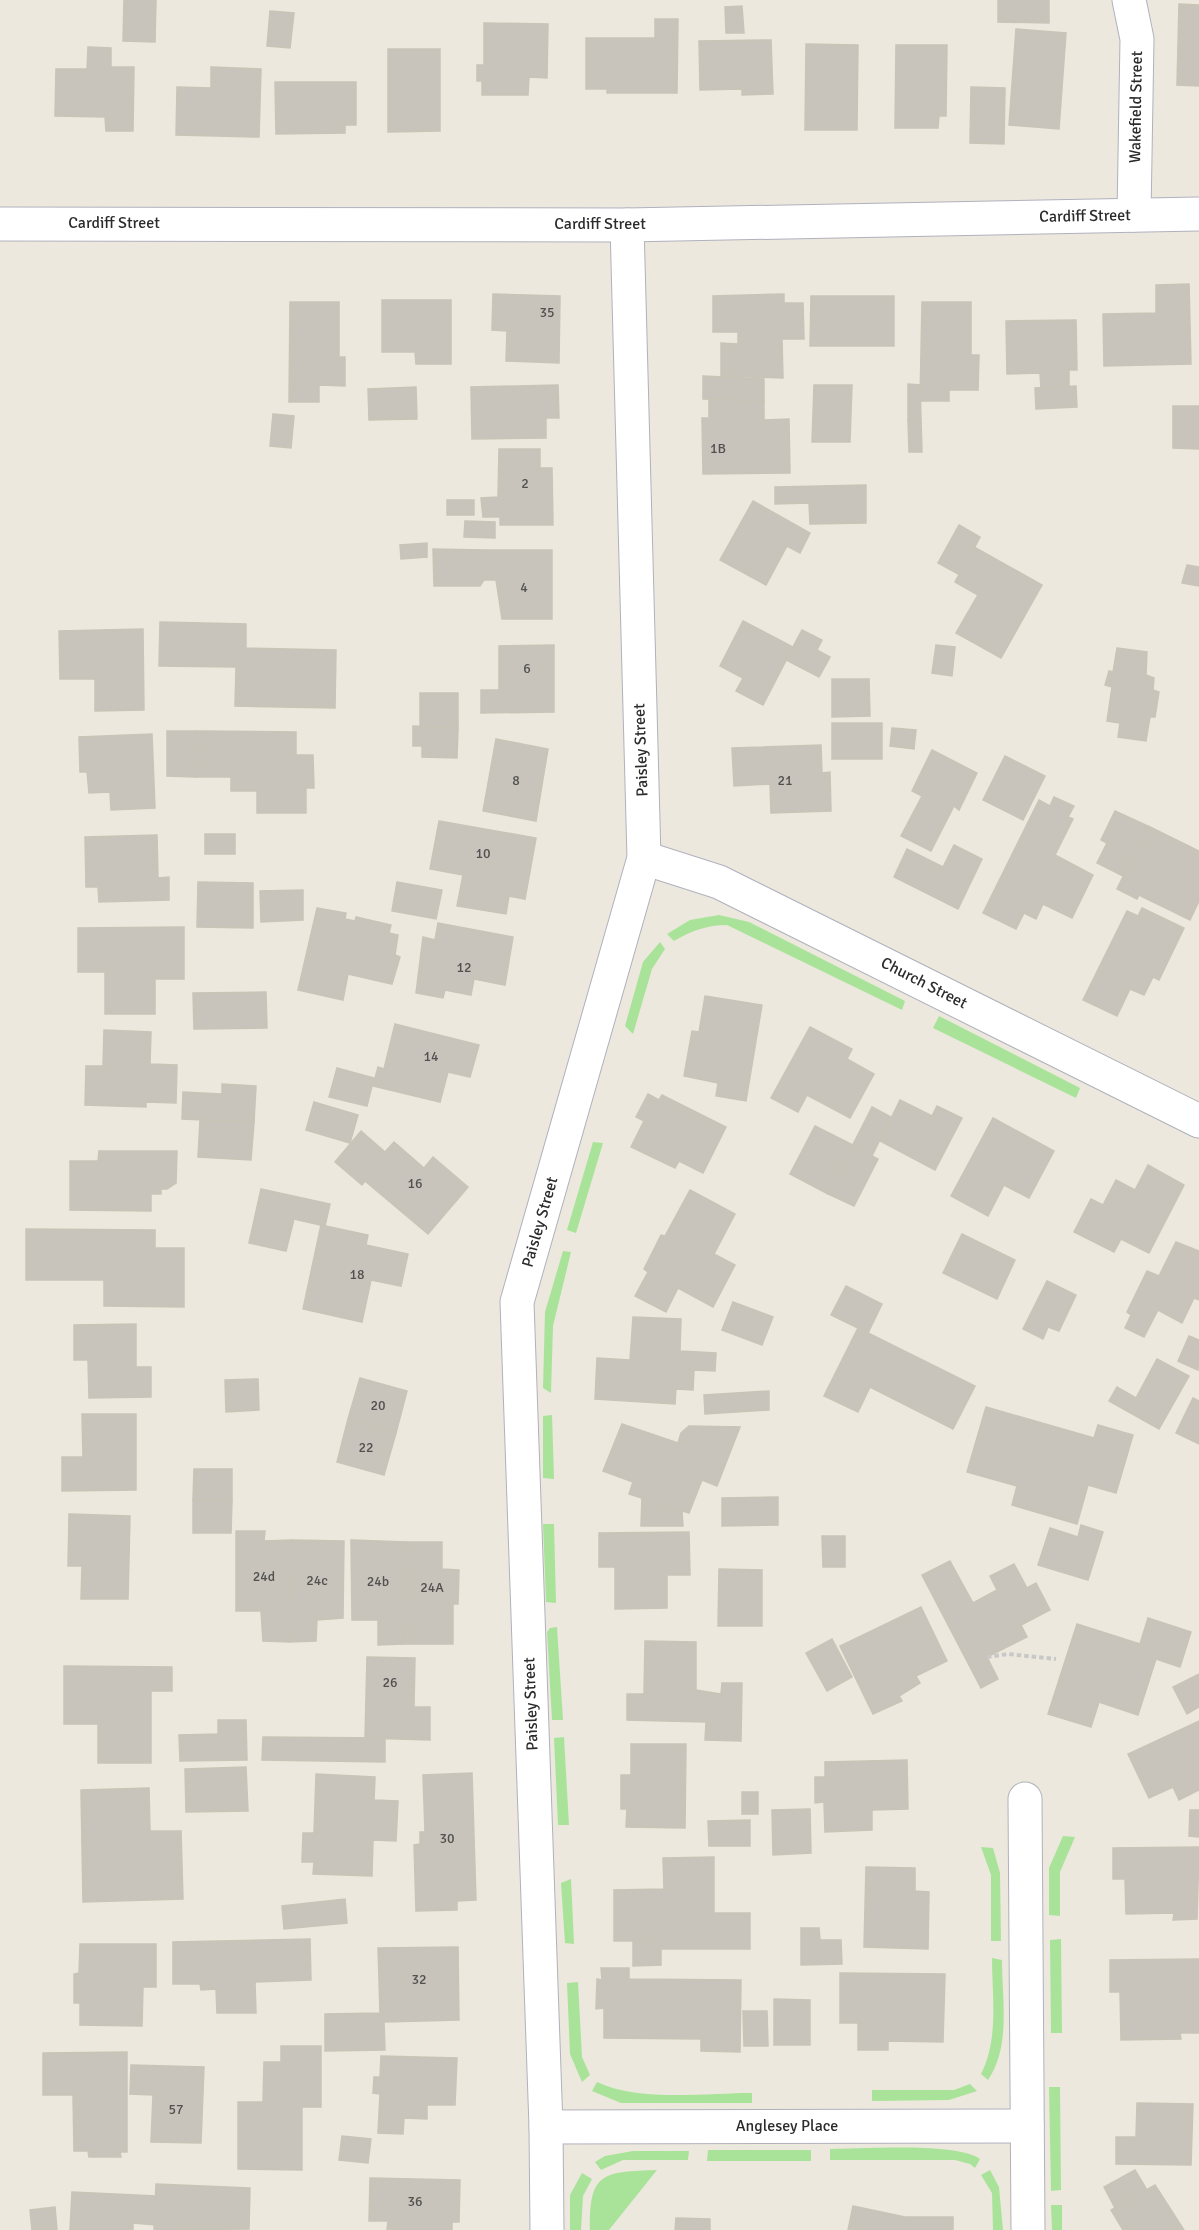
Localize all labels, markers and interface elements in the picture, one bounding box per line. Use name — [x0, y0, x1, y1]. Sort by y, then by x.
street label: Wakefield Street — [1125, 50, 1147, 163]
street label: Cardiff Street — [1039, 205, 1131, 227]
street label: Cardiff Street — [68, 213, 160, 233]
street label: Cardiff Street — [554, 214, 646, 234]
house number: 35 — [539, 304, 555, 321]
house number: 1B — [710, 440, 726, 457]
house number: 2 — [521, 475, 529, 492]
house number: 4 — [520, 579, 528, 596]
house number: 6 — [523, 660, 531, 677]
street label: Paisley Street — [629, 703, 653, 797]
house number: 8 — [512, 772, 520, 789]
house number: 21 — [777, 772, 793, 789]
house number: 10 — [475, 845, 491, 862]
street label: Church Street — [878, 953, 971, 1013]
house number: 12 — [456, 959, 472, 976]
house number: 14 — [423, 1048, 439, 1065]
street label: Paisley Street — [518, 1174, 563, 1270]
house number: 16 — [407, 1175, 423, 1192]
house number: 18 — [349, 1266, 365, 1283]
house number: 20 — [370, 1397, 386, 1414]
house number: 22 — [358, 1439, 374, 1456]
house number: 24d — [253, 1568, 275, 1585]
house number: 24c — [306, 1572, 328, 1589]
house number: 24b — [367, 1573, 389, 1590]
house number: 24A — [420, 1579, 444, 1596]
street label: Paisley Street — [519, 1657, 543, 1751]
house number: 26 — [382, 1674, 398, 1691]
house number: 30 — [439, 1830, 455, 1847]
house number: 32 — [411, 1971, 427, 1988]
house number: 57 — [168, 2101, 184, 2118]
street label: Anglesey Place — [736, 2116, 838, 2136]
house number: 36 — [407, 2193, 423, 2210]

